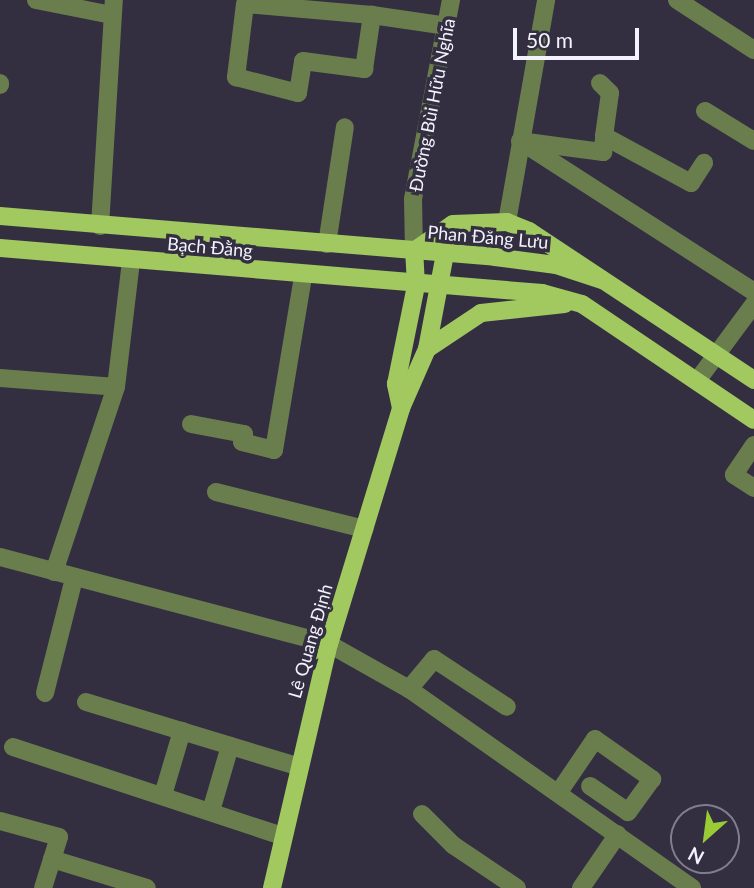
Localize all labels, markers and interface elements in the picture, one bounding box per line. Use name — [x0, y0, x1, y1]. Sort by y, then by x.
scale bar — [516, 14, 642, 58]
street label: Đường Bùi Hữu Nghĩa — [405, 16, 459, 194]
text: 50 m — [526, 27, 573, 52]
street label: Phan Đăng Lưu — [427, 221, 549, 253]
street label: Bạch Đằng — [166, 233, 254, 261]
street label: Lê Quang Định — [283, 581, 337, 701]
north arrow — [670, 804, 740, 874]
text: N — [684, 843, 708, 870]

